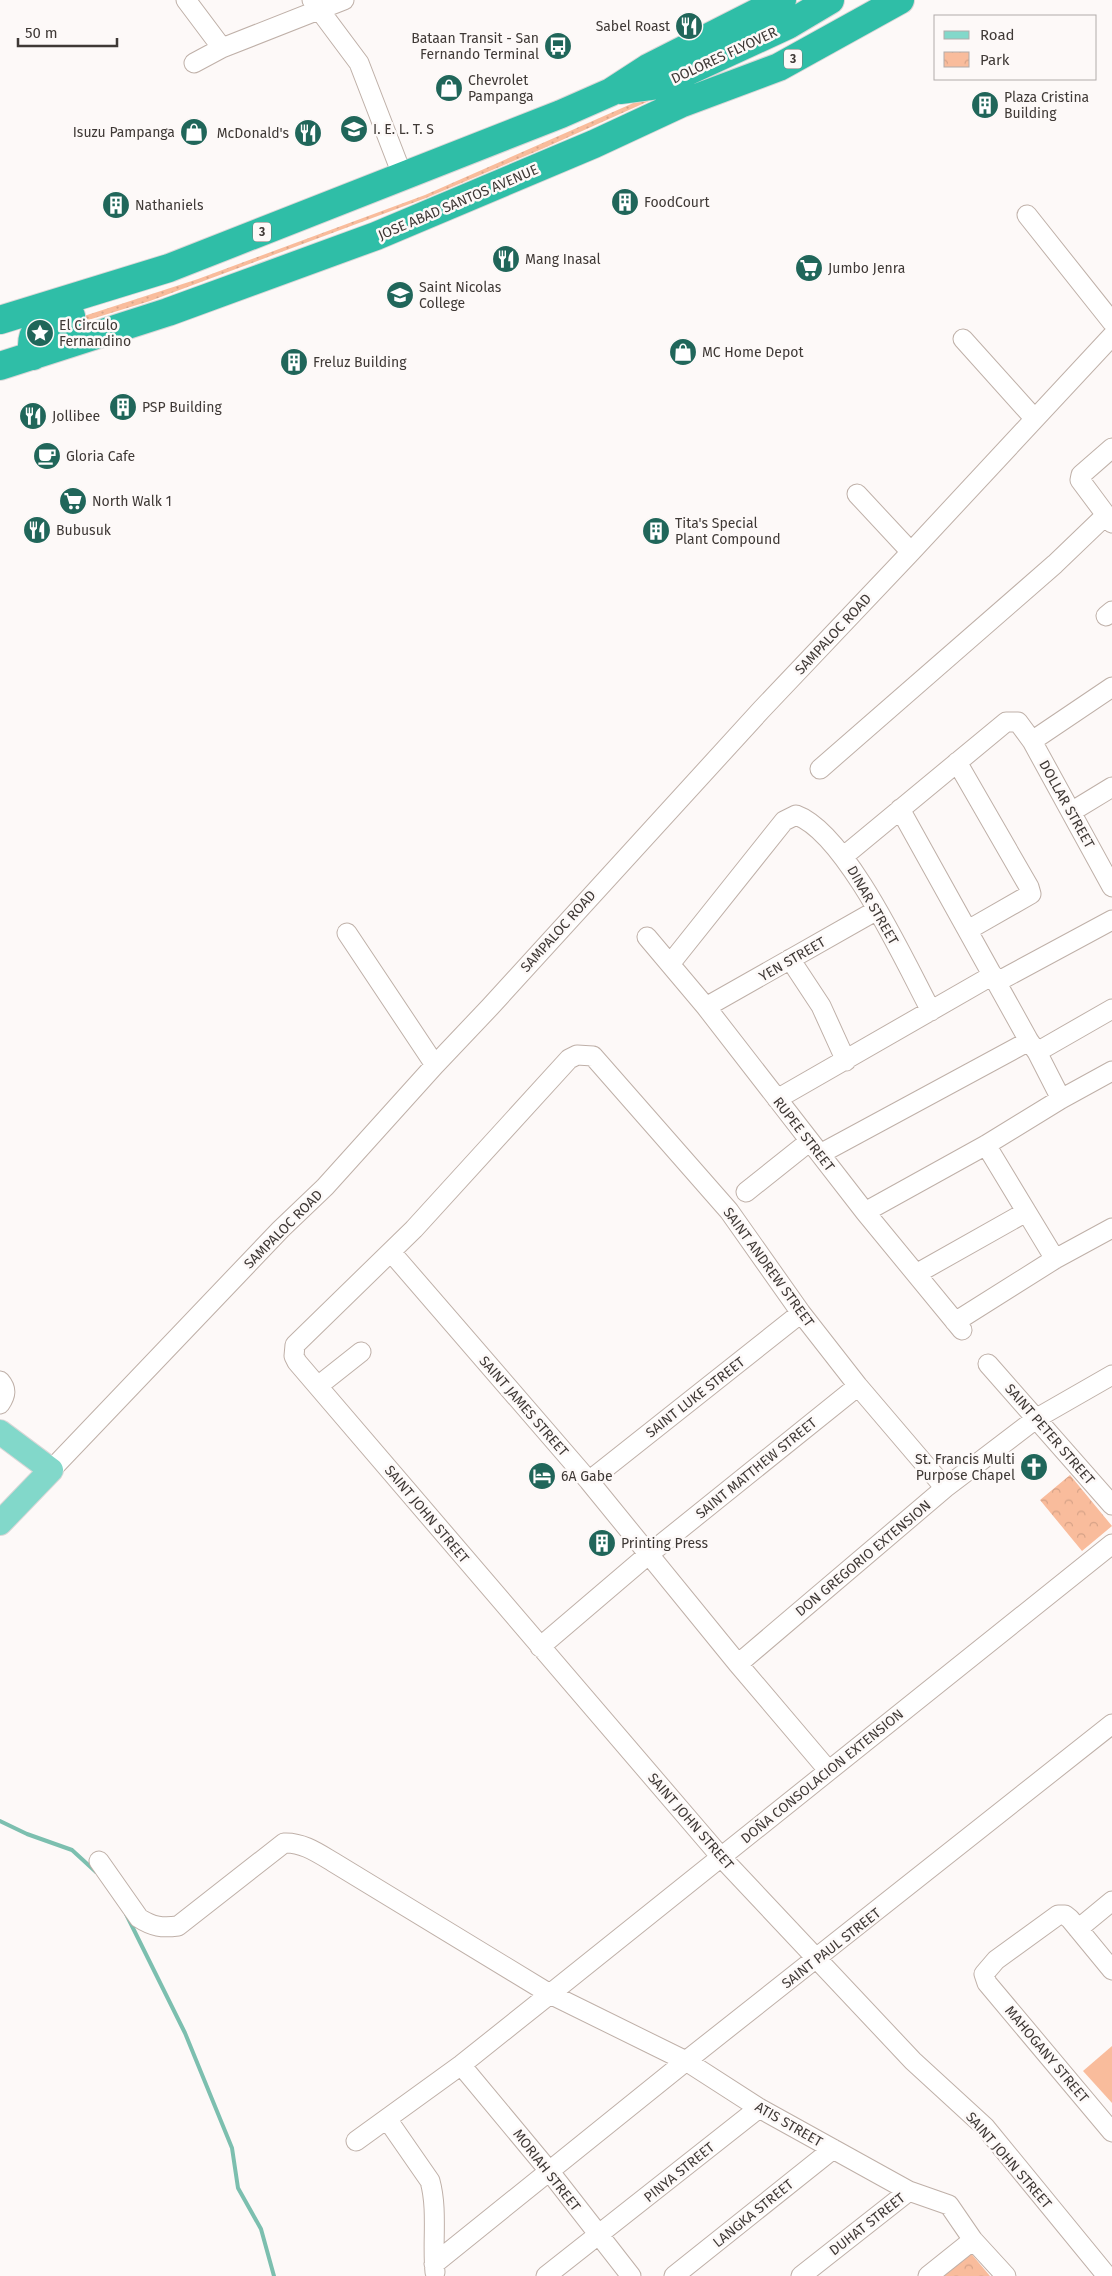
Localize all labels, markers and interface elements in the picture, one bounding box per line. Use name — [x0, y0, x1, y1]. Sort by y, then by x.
restaurant icon: Sabel Roast — [674, 11, 704, 41]
scale bar — [18, 15, 116, 47]
legend — [934, 15, 1097, 80]
place label: Sabel Roast — [596, 18, 671, 35]
street label: DOLORES FLYOVER — [668, 23, 780, 87]
text: 50 m — [25, 24, 58, 42]
text: Road — [980, 26, 1015, 44]
place label: Bataan Transit - San Fernando Terminal — [411, 30, 539, 63]
bus stop icon: Bataan Transit - San Fernando Terminal — [543, 31, 573, 61]
road number: 3 — [784, 50, 802, 68]
text: Park — [980, 51, 1010, 69]
place label: Chevrolet Pampanga — [468, 72, 534, 105]
shop icon: Chevrolet Pampanga — [434, 73, 464, 103]
place label: Plaza Cristina Building — [1004, 89, 1089, 122]
building icon: Plaza Cristina Building — [970, 90, 1000, 120]
school or university icon: I. E. L. T. S — [339, 114, 369, 144]
shop icon: Isuzu Pampanga — [179, 117, 209, 147]
restaurant icon: McDonald's — [293, 118, 323, 148]
place label: I. E. L. T. S — [373, 121, 434, 138]
place label: Isuzu Pampanga — [73, 124, 175, 141]
place label: McDonald's — [217, 125, 289, 142]
street label: JOSE ABAD SANTOS AVENUE — [376, 161, 541, 244]
building icon: FoodCourt — [610, 187, 640, 217]
building icon: Nathaniels — [101, 190, 131, 220]
place label: FoodCourt — [644, 194, 710, 211]
place label: Nathaniels — [135, 197, 204, 214]
road number: 3 — [253, 222, 271, 242]
restaurant icon: Mang Inasal — [491, 244, 521, 274]
place label: Mang Inasal — [525, 251, 601, 268]
supermarket icon: Jumbo Jenra — [794, 253, 824, 283]
place label: Jumbo Jenra — [828, 260, 905, 277]
place label: Saint Nicolas College — [419, 279, 502, 312]
school or university icon: Saint Nicolas College — [385, 280, 415, 310]
place label: El Circulo Fernandino — [59, 317, 131, 350]
place icon: El Circulo Fernandino — [25, 318, 55, 348]
shop icon: MC Home Depot — [668, 337, 698, 367]
place label: MC Home Depot — [702, 344, 804, 361]
building icon: Freluz Building — [279, 347, 309, 377]
place label: Freluz Building — [313, 354, 407, 371]
building icon: PSP Building — [108, 392, 138, 422]
place label: PSP Building — [142, 399, 222, 416]
restaurant icon: Jollibee — [18, 401, 48, 431]
place label: Jollibee — [52, 408, 100, 425]
cafe icon: Gloria Cafe — [32, 441, 62, 471]
place label: Gloria Cafe — [66, 448, 135, 465]
supermarket icon: North Walk 1 — [58, 486, 88, 516]
place label: North Walk 1 — [92, 493, 172, 510]
restaurant icon: Bubusuk — [22, 515, 52, 545]
place label: Tita's Special Plant Compound — [675, 515, 781, 548]
building icon: Tita's Special Plant Compound — [641, 516, 671, 546]
place label: Bubusuk — [56, 522, 112, 539]
street label: SAMPALOC ROAD — [792, 590, 875, 678]
street label: DOLLAR STREET — [1035, 757, 1098, 852]
street label: DINAR STREET — [843, 863, 902, 948]
street label: SAMPALOC ROAD — [517, 887, 600, 976]
street label: YEN STREET — [756, 933, 829, 985]
street label: RUPEE STREET — [769, 1094, 838, 1175]
street label: SAMPALOC ROAD — [240, 1186, 326, 1272]
street label: SAINT ANDREW STREET — [720, 1204, 818, 1331]
street label: SAINT JAMES STREET — [475, 1353, 572, 1461]
street label: SAINT LUKE STREET — [642, 1353, 749, 1441]
street label: SAINT PETER STREET — [1001, 1380, 1099, 1489]
street label: SAINT MATTHEW STREET — [693, 1414, 821, 1522]
place label: St. Francis Multi Purpose Chapel — [915, 1451, 1015, 1484]
church icon: St. Francis Multi Purpose Chapel — [1019, 1452, 1049, 1482]
hotel icon: 6A Gabe — [527, 1461, 557, 1491]
street label: SAINT JOHN STREET — [381, 1462, 473, 1567]
place label: 6A Gabe — [561, 1468, 613, 1485]
street label: DON GREGORIO EXTENSION — [792, 1497, 934, 1620]
building icon: Printing Press — [587, 1528, 617, 1558]
place label: Printing Press — [621, 1535, 708, 1552]
street label: DOÑA CONSOLACION EXTENSION — [738, 1706, 907, 1847]
street label: SAINT JOHN STREET — [644, 1770, 738, 1874]
street label: SAINT PAUL STREET — [779, 1904, 885, 1992]
street label: MAHOGANY STREET — [1001, 2002, 1093, 2107]
street label: ATIS STREET — [752, 2098, 826, 2151]
street label: SAINT JOHN STREET — [962, 2109, 1056, 2213]
street label: MORIAH STREET — [509, 2126, 584, 2215]
street label: PINYA STREET — [641, 2138, 719, 2206]
street label: LANGKA STREET — [710, 2175, 798, 2251]
street label: DUHAT STREET — [826, 2189, 909, 2259]

